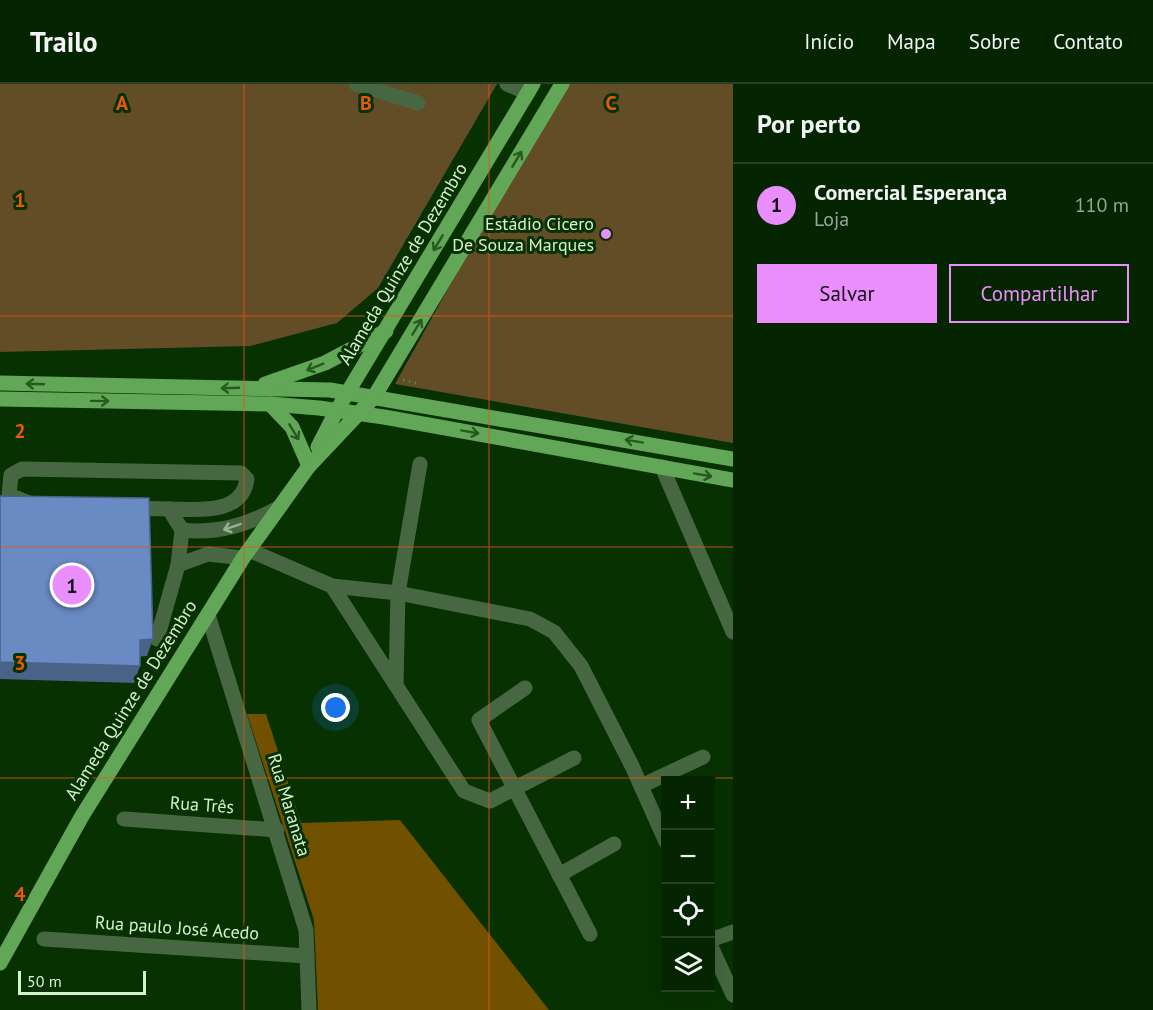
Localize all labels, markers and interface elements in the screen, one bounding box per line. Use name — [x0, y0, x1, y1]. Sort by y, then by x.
text: Trailo — [30, 23, 97, 60]
text: Início — [804, 28, 854, 55]
text: Mapa — [887, 28, 936, 55]
text: Sobre — [969, 28, 1020, 55]
text: Contato — [1053, 28, 1123, 55]
text: A — [116, 90, 129, 116]
text: B — [360, 90, 372, 116]
text: C — [605, 90, 617, 116]
text: Por perto — [757, 107, 861, 140]
one-way arrow — [512, 151, 524, 168]
street label: Alameda Quinze de Dezembro — [333, 159, 472, 369]
text: Comercial Esperança — [814, 178, 1007, 206]
text: 1 — [14, 187, 26, 213]
text: 1 — [771, 192, 782, 218]
text: 110 m — [1075, 192, 1129, 218]
text: Loja — [814, 206, 849, 232]
place label: Estádio Cicero De Souza Marques — [452, 212, 594, 256]
marker: Estádio Cicero De Souza Marques — [599, 227, 613, 241]
one-way arrow — [432, 234, 444, 251]
button: Salvar — [757, 264, 937, 323]
button: Compartilhar — [949, 264, 1129, 323]
one-way arrow — [411, 319, 423, 336]
one-way arrow — [306, 362, 324, 373]
one-way arrow — [26, 379, 46, 390]
one-way arrow — [221, 382, 241, 393]
one-way arrow — [90, 395, 110, 407]
text: 2 — [14, 418, 26, 444]
one-way arrow — [289, 423, 301, 440]
one-way arrow — [459, 427, 479, 438]
one-way arrow — [625, 435, 645, 446]
one-way arrow — [693, 470, 712, 481]
one-way arrow — [223, 522, 242, 533]
pin: 1 — [52, 562, 92, 608]
street label: Alameda Quinze de Dezembro — [59, 595, 202, 804]
text: 3 — [14, 650, 26, 676]
your location — [321, 693, 350, 722]
street label: Rua Maranata — [263, 751, 316, 859]
map controls — [661, 776, 715, 992]
button: + — [661, 776, 715, 830]
street label: Rua Três — [169, 791, 235, 818]
button: − — [661, 830, 715, 884]
text: 4 — [14, 881, 26, 907]
button: locate — [661, 884, 715, 938]
street label: Rua paulo José Acedo — [94, 910, 260, 945]
button: layers — [661, 938, 715, 992]
scale bar — [18, 968, 146, 996]
text: 50 m — [27, 971, 62, 991]

